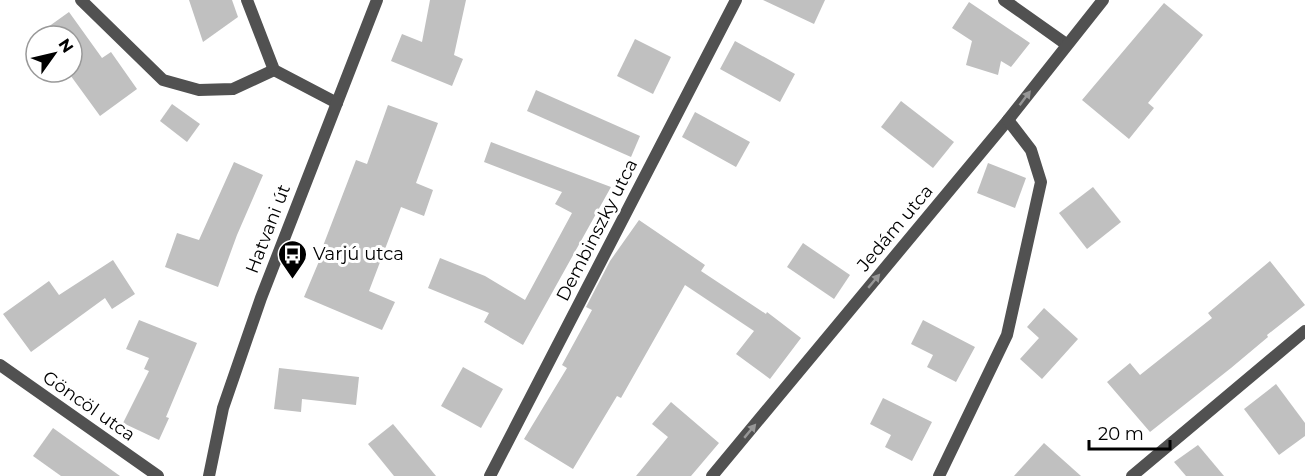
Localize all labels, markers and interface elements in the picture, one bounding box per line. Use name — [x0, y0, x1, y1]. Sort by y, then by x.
north arrow — [24, 24, 84, 84]
text: N — [55, 35, 78, 57]
one-way arrow — [1018, 90, 1031, 106]
street label: Dembinszky utca — [552, 155, 642, 305]
street label: Jedám utca — [852, 180, 938, 277]
street label: Hatvani út — [241, 181, 295, 277]
bus stop icon: Varjú utca — [276, 238, 308, 280]
place label: Varjú utca — [313, 243, 404, 265]
one-way arrow — [867, 274, 880, 289]
street label: Göncöl utca — [38, 366, 140, 446]
scale bar — [1089, 413, 1170, 451]
one-way arrow — [743, 423, 756, 439]
text: 20 m — [1098, 423, 1144, 445]

